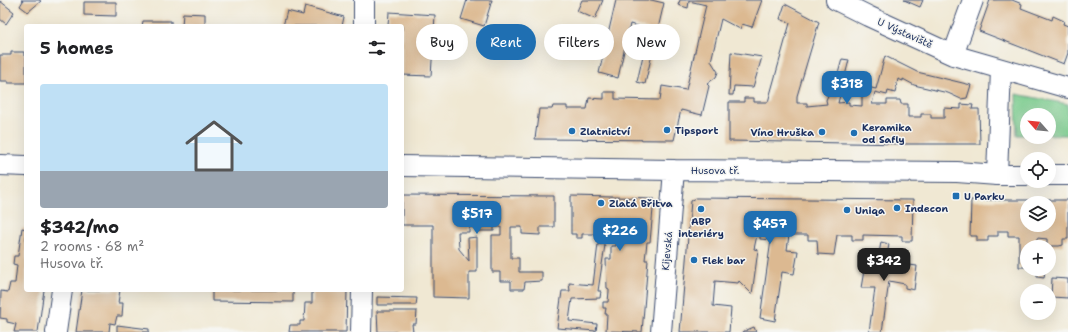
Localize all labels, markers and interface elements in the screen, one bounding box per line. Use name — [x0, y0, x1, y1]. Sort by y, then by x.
street label: U Výstaviště — [875, 15, 935, 51]
chip: Buy — [416, 24, 468, 60]
chip: Rent — [476, 24, 536, 60]
chip: Filters — [544, 24, 614, 60]
chip: New — [622, 24, 680, 60]
text: 5 homes — [40, 37, 113, 59]
icon: filters — [366, 37, 388, 59]
pin: $318 — [823, 71, 871, 105]
text: $318 — [831, 75, 863, 92]
north arrow — [1020, 108, 1056, 144]
map controls — [1020, 108, 1056, 320]
icon: home — [178, 110, 250, 182]
place label: Keramika od Safly — [862, 121, 912, 146]
place label: Tipsport — [675, 124, 718, 137]
place label: Zlatnictví — [580, 125, 631, 138]
marker: Tipsport — [662, 125, 672, 135]
marker: Zlatnictví — [567, 126, 577, 136]
place label: Víno Hruška — [750, 126, 814, 139]
marker: Víno Hruška — [817, 127, 827, 137]
marker: Keramika od Safly — [849, 128, 859, 138]
button: locate — [1020, 152, 1056, 188]
street label: Husova tř. — [691, 164, 740, 177]
place label: U Parku — [964, 190, 1005, 203]
marker: U Parku — [951, 191, 961, 201]
button: layers — [1020, 196, 1056, 232]
place label: Zlatá Břitva — [609, 197, 673, 210]
marker: Zlatá Břitva — [596, 198, 606, 208]
pin: $517 — [453, 201, 501, 235]
place label: Indecon — [905, 202, 948, 215]
marker: Indecon — [892, 203, 902, 213]
marker: ABP interiéry — [696, 204, 706, 214]
place label: Uniqa — [855, 204, 885, 217]
text: $517 — [461, 205, 493, 222]
marker: Uniqa — [842, 205, 852, 215]
pin: $457 — [746, 211, 794, 245]
place label: ABP interiéry — [678, 215, 724, 240]
text: $457 — [753, 215, 787, 232]
text: $342/mo — [40, 216, 119, 238]
pin: $226 — [596, 218, 644, 252]
text: $226 — [602, 222, 638, 239]
street label: Kijevská — [659, 230, 675, 271]
text: 2 rooms · 68 m² — [40, 238, 144, 255]
button: + — [1020, 240, 1056, 276]
pin: $342 — [860, 248, 908, 282]
text: $342 — [866, 252, 902, 269]
place label: Flek bar — [702, 254, 746, 267]
text: Husova tř. — [40, 255, 103, 272]
marker: Flek bar — [689, 255, 699, 265]
button: − — [1020, 284, 1056, 320]

